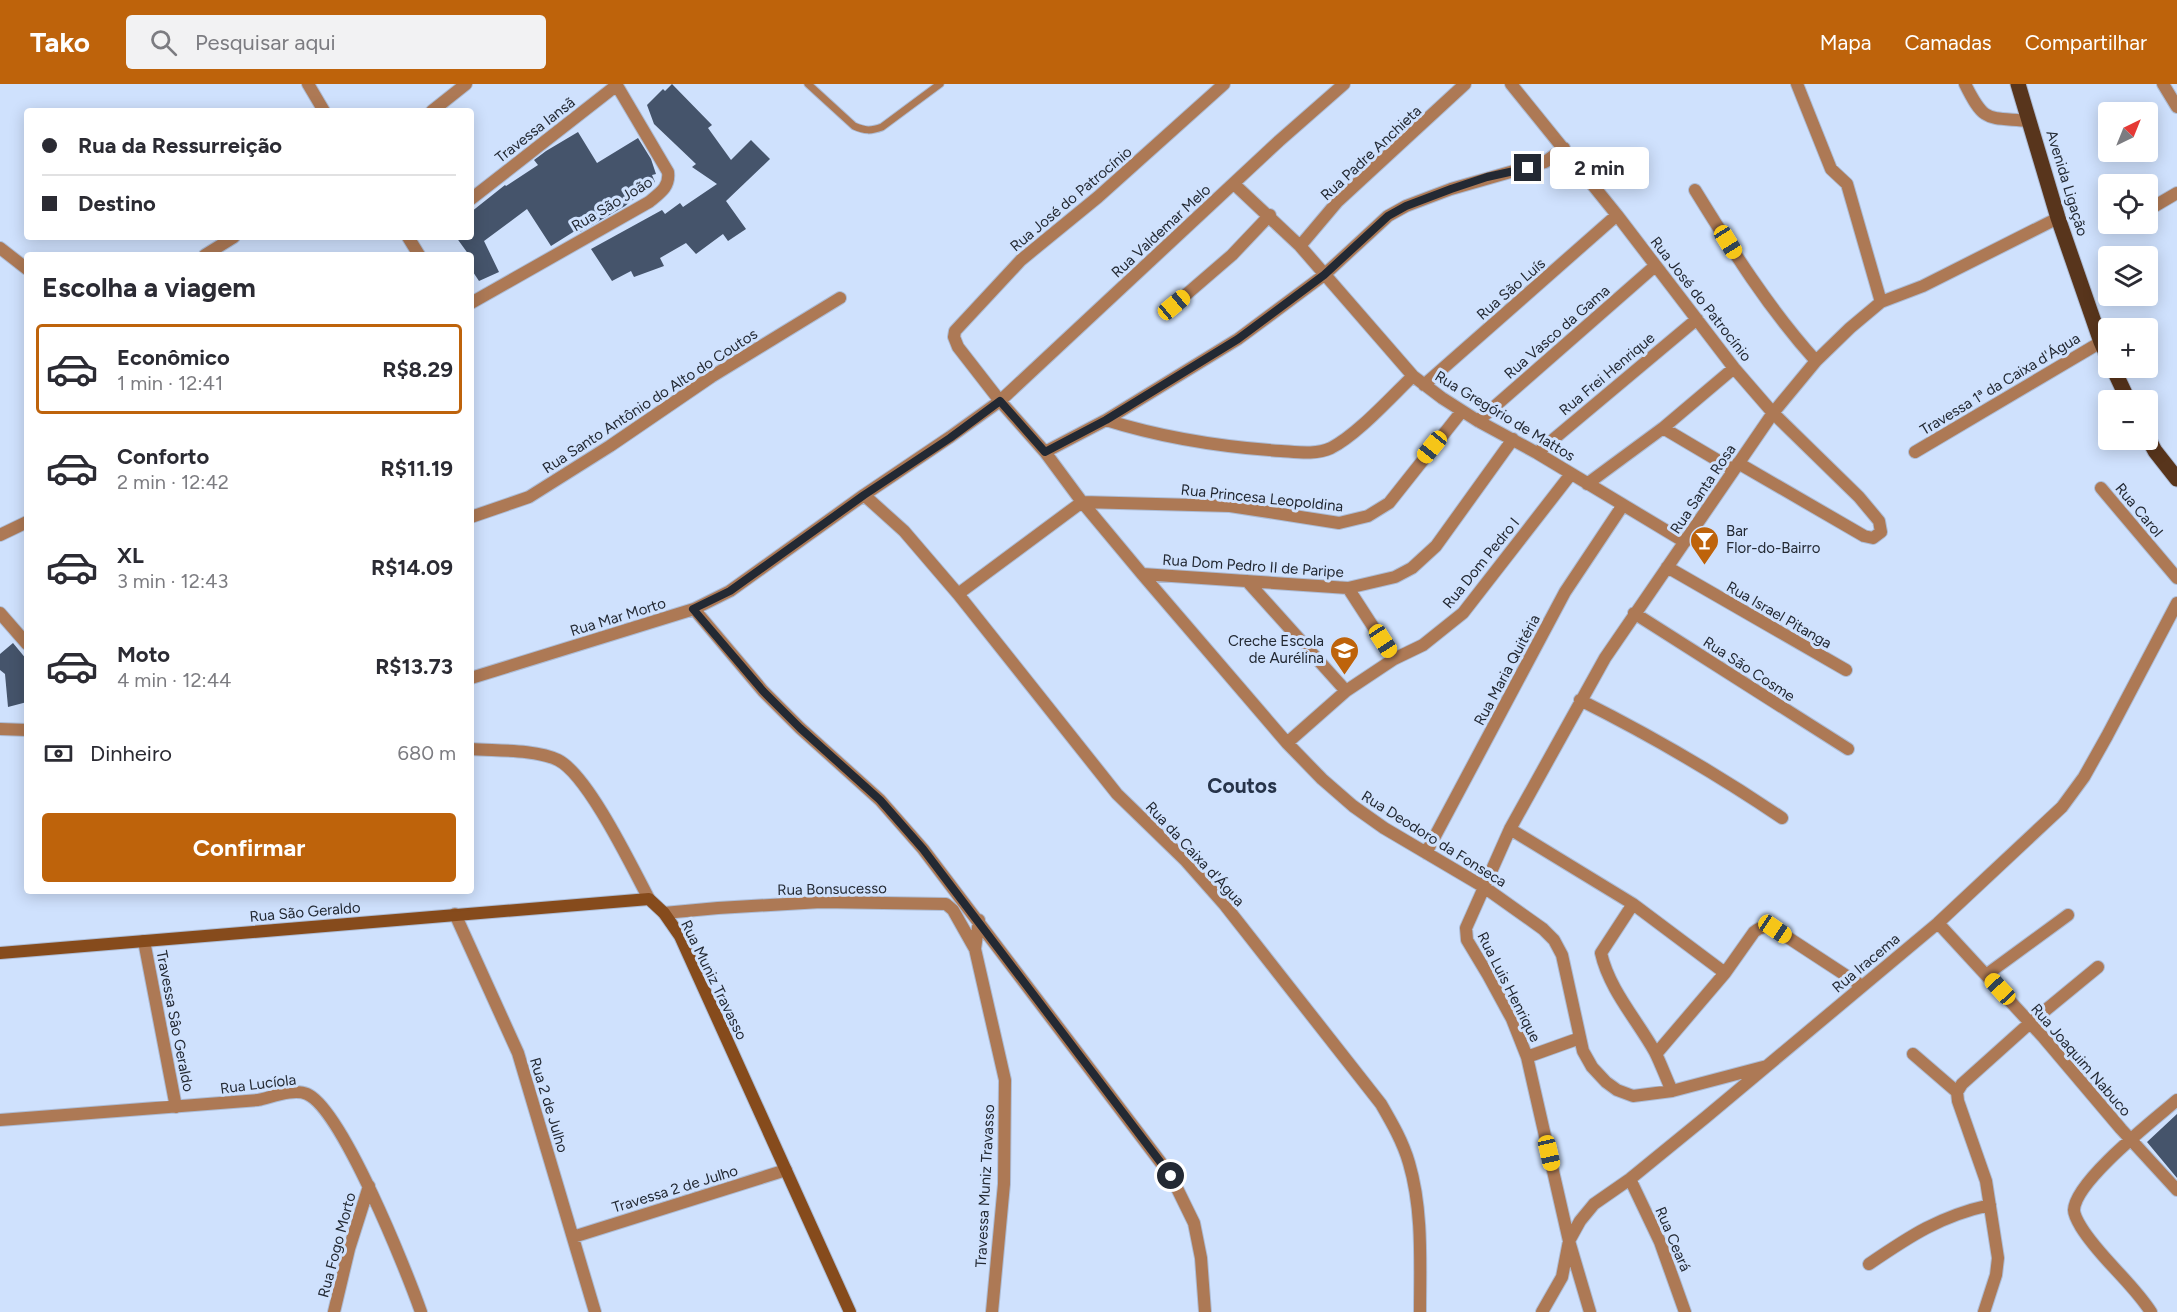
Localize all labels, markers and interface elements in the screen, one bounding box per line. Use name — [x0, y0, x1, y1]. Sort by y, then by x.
search box — [126, 15, 546, 69]
text: Tako — [30, 25, 90, 59]
icon: search — [147, 26, 180, 59]
text: Pesquisar aqui — [195, 29, 336, 56]
text: Mapa — [1820, 30, 1871, 55]
text: Camadas — [1904, 30, 1992, 55]
text: Compartilhar — [2025, 30, 2147, 55]
street label: Travessa Iansã — [492, 93, 578, 167]
street label: Rua Padre Anchieta — [1317, 102, 1425, 204]
north arrow — [2098, 102, 2158, 162]
map controls — [2098, 102, 2158, 450]
street label: Avenida Ligação — [2042, 128, 2092, 238]
text: Rua da Ressurreição — [78, 132, 282, 159]
street label: Rua José do Patrocínio — [1006, 143, 1136, 255]
callout: 2 min — [1549, 147, 1648, 189]
route end — [1514, 154, 1541, 181]
text: 2 min — [1574, 156, 1625, 180]
street label: Rua São João — [568, 173, 656, 235]
button: locate — [2098, 174, 2158, 234]
street label: Rua Valdemar Melo — [1108, 180, 1214, 282]
text: Destino — [78, 190, 156, 217]
car — [1711, 222, 1745, 262]
street label: Rua José do Patrocínio — [1647, 233, 1755, 365]
button: layers — [2098, 246, 2158, 306]
street label: Rua São Luís — [1473, 254, 1549, 324]
text: Escolha a viagem — [42, 271, 256, 304]
street label: Rua Vasco da Gama — [1501, 281, 1613, 383]
car — [1154, 287, 1194, 323]
button: + — [2098, 318, 2158, 378]
street label: Rua Santo Antônio do Alto do Coutos — [539, 325, 761, 477]
street label: Rua Frei Henrique — [1556, 329, 1658, 419]
street label: Travessa 1ª da Caixa d'Água — [1917, 329, 2083, 439]
icon: car — [45, 342, 99, 396]
text: Econômico — [117, 344, 230, 371]
text: R$8.29 — [382, 356, 453, 383]
street label: Rua Gregório de Mattos — [1432, 367, 1578, 465]
text: 1 min · 12:41 — [117, 371, 223, 395]
button: − — [2098, 390, 2158, 450]
car — [1414, 427, 1450, 467]
icon: car — [45, 441, 99, 495]
street label: Rua Santa Rosa — [1666, 441, 1740, 537]
text: Conforto — [117, 443, 209, 470]
text: R$11.19 — [381, 455, 453, 482]
text: 2 min · 12:42 — [117, 470, 229, 494]
street label: Rua Carol — [2111, 479, 2167, 541]
street label: Rua Princesa Leopoldina — [1180, 481, 1344, 515]
street label: Rua Dom Pedro I — [1439, 514, 1523, 612]
place label: Bar Flor-do-Bairro — [1726, 522, 1821, 557]
bar icon: Bar Flor-do-Bairro — [1689, 524, 1721, 566]
icon: car — [45, 540, 99, 594]
text: XL — [117, 542, 144, 569]
street label: Rua Dom Pedro II de Paripe — [1162, 551, 1344, 581]
text: R$14.09 — [371, 554, 453, 581]
text: 3 min · 12:43 — [117, 569, 228, 593]
street label: Rua Israel Pitanga — [1723, 578, 1835, 652]
street label: Rua Mar Morto — [568, 594, 668, 640]
street label: Rua Maria Quitéria — [1470, 611, 1544, 729]
car — [1366, 621, 1400, 661]
place label: Creche Escola de Aurélina — [1228, 632, 1324, 667]
street label: Rua São Cosme — [1700, 633, 1798, 705]
school or university icon: Creche Escola de Aurélina — [1329, 634, 1361, 676]
icon: car — [45, 639, 99, 693]
text: Moto — [117, 641, 170, 668]
text: R$13.73 — [375, 653, 453, 680]
text: 4 min · 12:44 — [117, 668, 231, 692]
icon: cash — [42, 737, 75, 770]
text: Dinheiro — [90, 740, 172, 767]
text: 680 m — [398, 741, 456, 765]
district label: Coutos — [1207, 773, 1277, 798]
street label: Rua Deodoro da Fonseca — [1358, 787, 1510, 891]
street label: Rua da Caixa d'Água — [1142, 798, 1248, 910]
button: Confirmar — [42, 813, 456, 882]
street label: Rua Bonsucesso — [777, 879, 887, 899]
street label: Rua São Geraldo — [249, 898, 362, 926]
car — [1755, 911, 1795, 947]
street label: Rua Muniz Travasso — [677, 917, 751, 1043]
street label: Rua Luis Henrique — [1473, 929, 1545, 1045]
street label: Rua Iracema — [1829, 930, 1903, 996]
street label: Travessa Sâo Geraldo — [152, 949, 198, 1094]
car — [1981, 970, 2019, 1008]
street label: Rua Joaquim Nabuco — [2027, 1000, 2135, 1120]
street label: Rua 2 de Julho — [526, 1055, 572, 1155]
street label: Rua Lucíola — [219, 1070, 297, 1098]
street label: Travessa Muniz Travasso — [972, 1104, 998, 1268]
car — [1536, 1133, 1562, 1173]
street label: Travessa 2 de Julho — [610, 1161, 740, 1217]
route start — [1157, 1162, 1184, 1189]
street label: Rua Fogo Morto — [314, 1190, 360, 1299]
street label: Rua Ceará — [1651, 1204, 1695, 1274]

